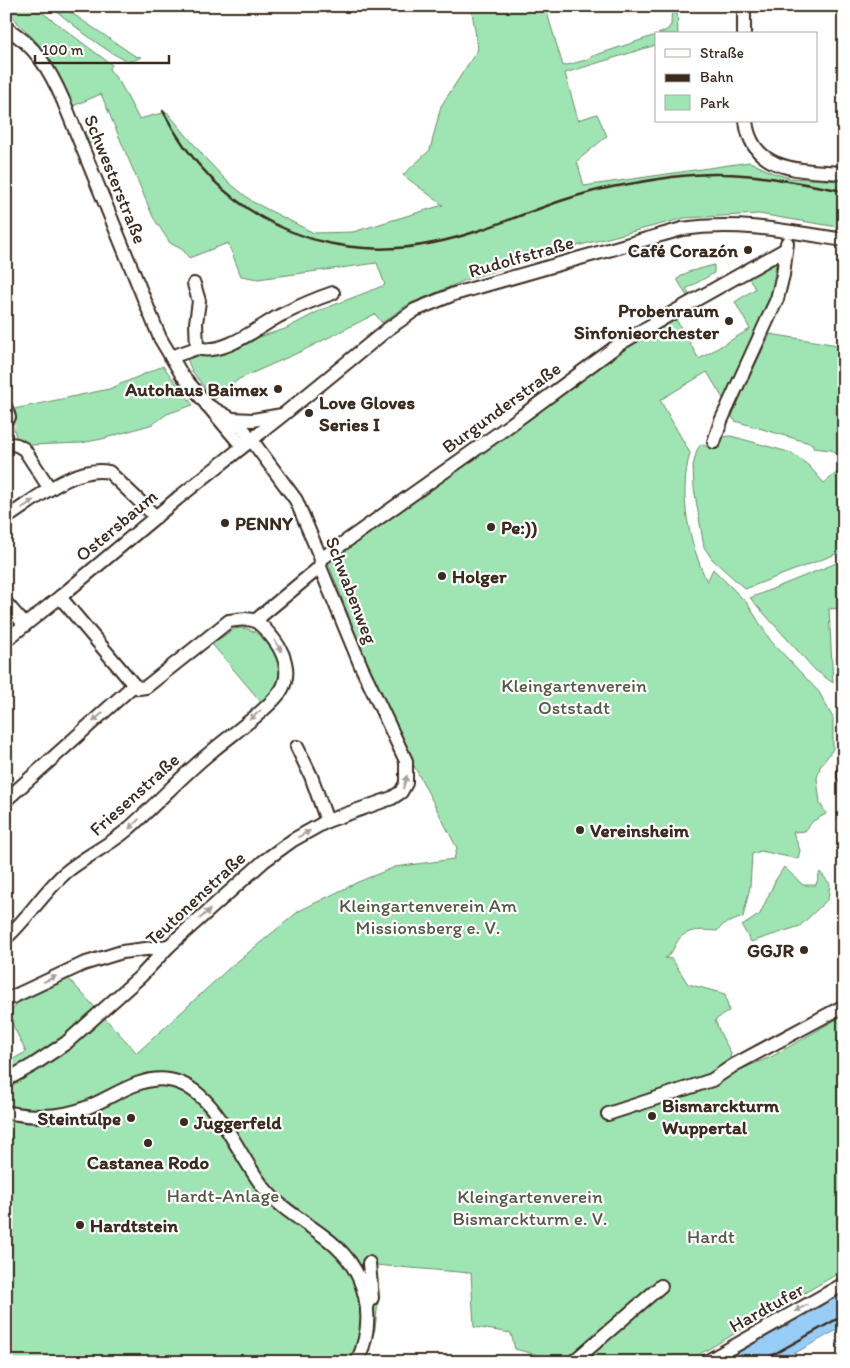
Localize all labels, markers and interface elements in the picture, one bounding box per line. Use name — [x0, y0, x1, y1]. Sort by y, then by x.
scale bar — [35, 32, 169, 64]
legend — [655, 32, 818, 122]
text: 100 m — [42, 41, 84, 59]
text: Straße — [700, 44, 744, 62]
text: Bahn — [700, 68, 734, 86]
text: Park — [700, 94, 730, 112]
street label: Schwesterstraße — [79, 111, 152, 247]
street label: Rudolfstraße — [466, 230, 576, 282]
place label: Café Corazón — [628, 239, 738, 262]
marker: Café Corazón — [742, 244, 754, 256]
place label: Probenraum Sinfonieorchester — [574, 299, 720, 344]
marker: Probenraum Sinfonieorchester — [723, 315, 735, 327]
street label: Burgunderstraße — [437, 357, 565, 458]
place label: Autohaus Baimex — [124, 378, 268, 401]
marker: Autohaus Baimex — [272, 383, 284, 395]
place label: Love Gloves Series I — [319, 391, 415, 436]
marker: Love Gloves Series I — [303, 407, 315, 419]
street label: Ostersbaum — [71, 484, 162, 566]
one-way arrow — [22, 499, 35, 508]
place label: PENNY — [235, 512, 293, 535]
place label: Pe:)) — [501, 516, 537, 539]
marker: PENNY — [219, 517, 231, 529]
marker: Pe:)) — [485, 521, 497, 533]
street label: Schwabenweg — [321, 533, 383, 647]
place label: Holger — [452, 565, 507, 588]
marker: Holger — [436, 570, 448, 582]
one-way arrow — [273, 640, 282, 653]
park label: Kleingartenverein Oststadt — [501, 674, 647, 719]
one-way arrow — [249, 710, 262, 721]
one-way arrow — [92, 712, 105, 723]
street label: Friesenstraße — [85, 748, 184, 841]
one-way arrow — [401, 774, 409, 789]
one-way arrow — [128, 817, 140, 829]
place label: Vereinsheim — [590, 819, 690, 842]
marker: Vereinsheim — [574, 824, 586, 836]
one-way arrow — [297, 829, 311, 838]
street label: Teutonenstraße — [141, 846, 250, 951]
park label: Kleingartenverein Am Missionsberg e. V. — [339, 894, 517, 939]
one-way arrow — [199, 908, 211, 920]
place label: GGJR — [747, 939, 795, 962]
marker: GGJR — [798, 944, 810, 956]
one-way arrow — [43, 975, 58, 984]
place label: Bismarckturm Wuppertal — [662, 1094, 780, 1139]
place label: Steintulpe — [38, 1107, 121, 1130]
marker: Bismarckturm Wuppertal — [646, 1110, 658, 1122]
place label: Juggerfeld — [193, 1111, 282, 1134]
marker: Steintulpe — [125, 1112, 137, 1124]
marker: Juggerfeld — [178, 1116, 190, 1128]
marker: Castanea Rodo — [142, 1137, 154, 1149]
place label: Castanea Rodo — [87, 1151, 210, 1174]
park label: Hardt-Anlage — [167, 1184, 279, 1207]
park label: Kleingartenverein Bismarckturm e. V. — [452, 1185, 608, 1230]
place label: Hardtstein — [90, 1214, 178, 1237]
marker: Hardtstein — [74, 1219, 86, 1231]
park label: Hardt — [687, 1225, 735, 1248]
street label: Hardtufer — [725, 1277, 808, 1337]
one-way arrow — [794, 1304, 809, 1312]

